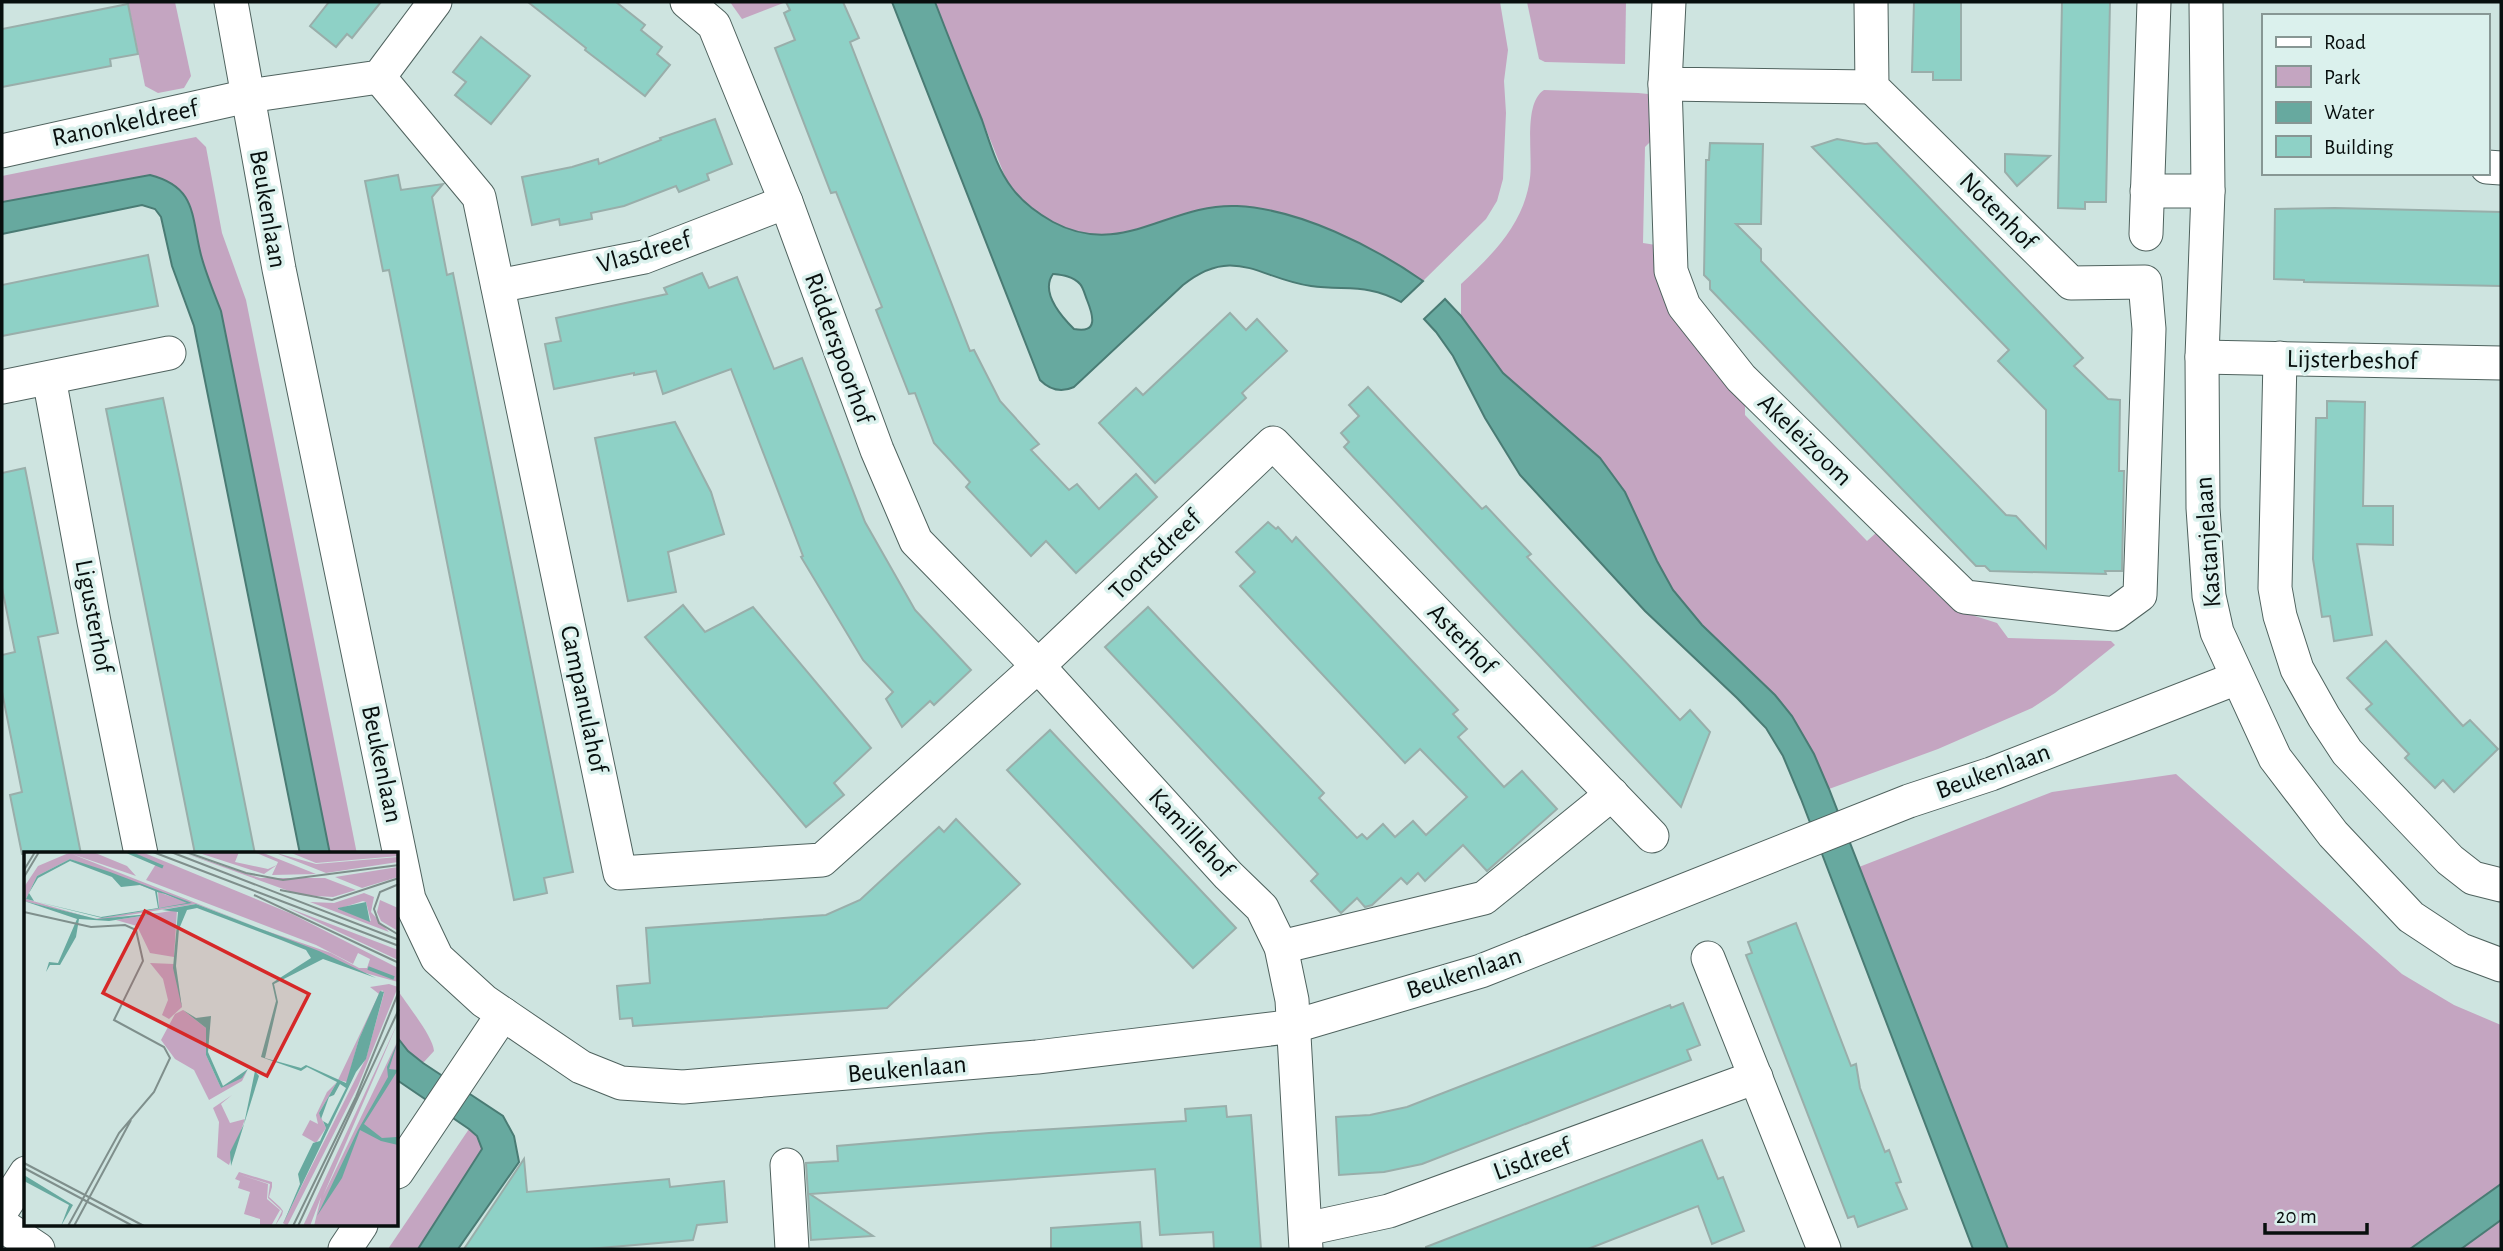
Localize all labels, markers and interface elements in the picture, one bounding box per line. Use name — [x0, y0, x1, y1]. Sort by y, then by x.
legend — [2262, 14, 2489, 175]
text: Road — [2324, 32, 2366, 53]
text: Park — [2324, 67, 2361, 88]
street label: Ranonkeldreef — [50, 94, 202, 151]
text: Water — [2324, 102, 2374, 123]
text: Building — [2324, 137, 2394, 158]
street label: Beukenlaan — [245, 148, 291, 270]
street label: Notenhof — [1955, 168, 2043, 256]
street label: Vlasdreef — [594, 226, 696, 278]
street label: Ridderspoorhof — [800, 269, 879, 429]
street label: Lijsterbeshof — [2286, 346, 2420, 374]
street label: Akeleizoom — [1753, 389, 1857, 491]
street label: Kastanjelaan — [2190, 475, 2226, 609]
street label: Toortsdreef — [1104, 504, 1207, 605]
street label: Ligusterhof — [70, 557, 118, 677]
street label: Asterhof — [1423, 599, 1503, 681]
street label: Campanulahof — [556, 623, 613, 777]
street label: Beukenlaan — [357, 703, 407, 825]
street label: Beukenlaan — [1932, 738, 2054, 804]
street label: Kamillehof — [1144, 783, 1240, 884]
inset map — [24, 852, 399, 1226]
street label: Beukenlaan — [1403, 942, 1525, 1004]
street label: Beukenlaan — [846, 1051, 968, 1087]
street label: Lisdreef — [1490, 1132, 1576, 1185]
scale bar — [2265, 1192, 2366, 1236]
text: 20 m — [2276, 1206, 2317, 1227]

